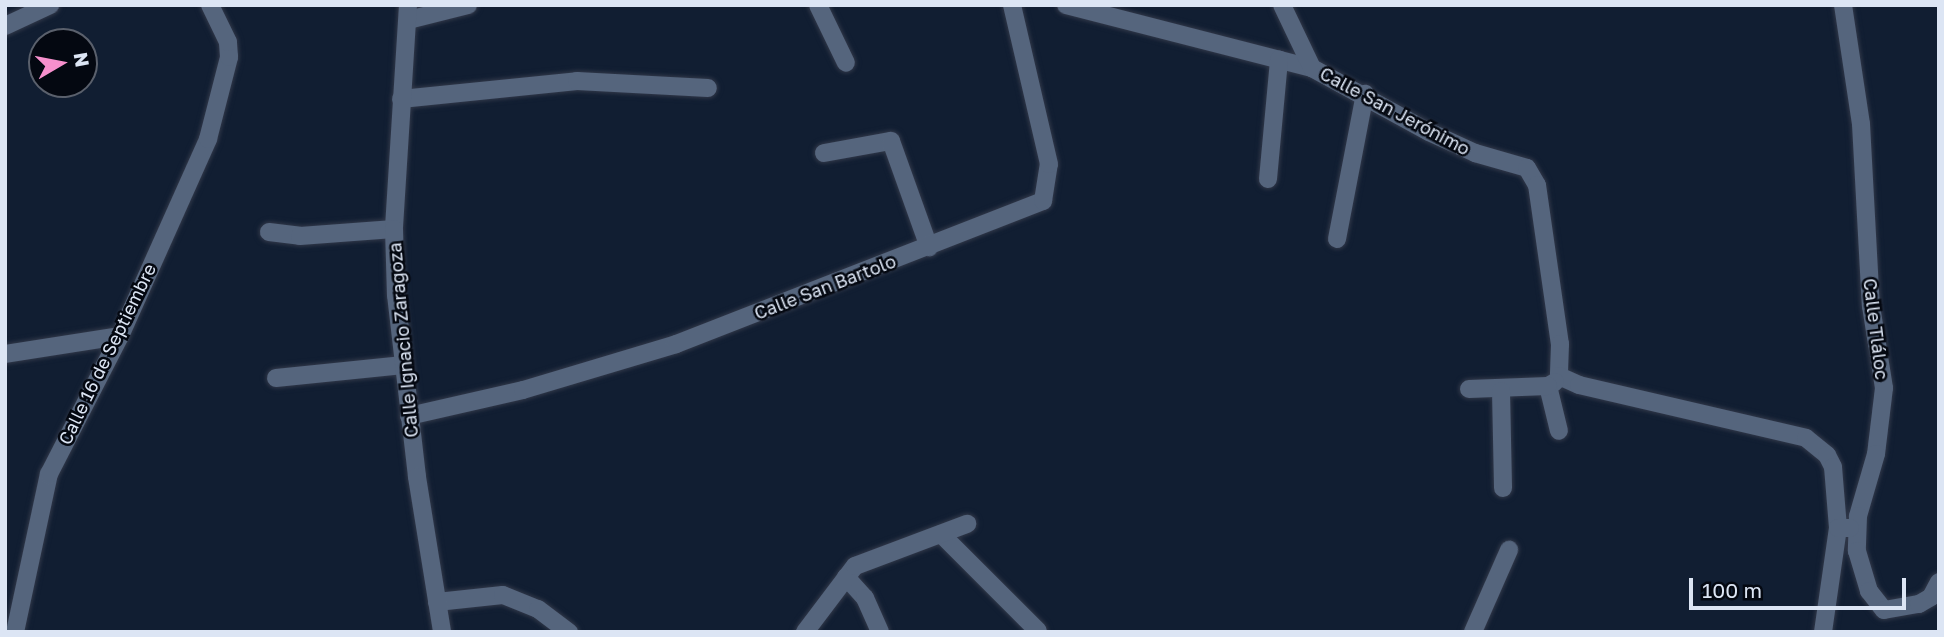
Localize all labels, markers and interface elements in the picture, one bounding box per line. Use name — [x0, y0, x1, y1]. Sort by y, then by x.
north arrow — [28, 28, 98, 98]
text: N — [70, 50, 95, 69]
street label: Calle San Jerónimo — [1316, 62, 1474, 160]
street label: Calle Ignacio Zaragoza — [384, 242, 422, 438]
street label: Calle San Bartolo — [751, 250, 899, 324]
street label: Calle 16 de Septiembre — [54, 260, 160, 448]
street label: Calle Tláloc — [1859, 277, 1893, 381]
scale bar — [1692, 564, 1909, 608]
text: 100 m — [1702, 577, 1762, 603]

